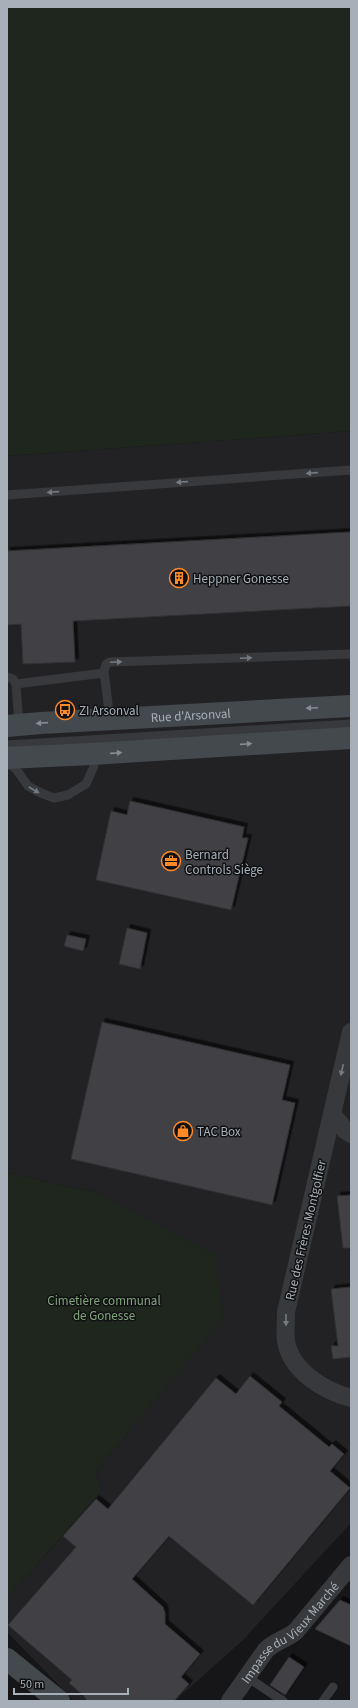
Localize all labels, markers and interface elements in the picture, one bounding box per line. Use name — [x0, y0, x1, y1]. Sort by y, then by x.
one-way arrow — [306, 470, 318, 477]
one-way arrow — [176, 479, 188, 486]
one-way arrow — [47, 488, 59, 495]
building icon: Heppner Gonesse — [168, 567, 190, 589]
place label: Heppner Gonesse — [193, 570, 289, 588]
one-way arrow — [240, 654, 252, 661]
one-way arrow — [110, 659, 122, 666]
bus stop icon: ZI Arsonval — [54, 699, 76, 721]
place label: ZI Arsonval — [79, 702, 139, 720]
street label: Rue d'Arsonval — [150, 705, 231, 727]
one-way arrow — [306, 705, 318, 712]
one-way arrow — [36, 719, 48, 726]
one-way arrow — [240, 741, 252, 748]
one-way arrow — [110, 749, 122, 756]
one-way arrow — [28, 786, 40, 793]
place label: Bernard Controls Siège — [185, 846, 263, 879]
office icon: Bernard Controls Siège — [160, 850, 182, 872]
one-way arrow — [339, 1064, 345, 1076]
shop icon: TAC Box — [172, 1120, 194, 1142]
place label: TAC Box — [197, 1123, 241, 1141]
street label: Rue des Frères Montgolfier — [281, 1158, 331, 1302]
park label: Cimetière communal de Gonesse — [47, 1292, 161, 1325]
one-way arrow — [283, 1314, 289, 1327]
street label: Impasse du Vieux Marché — [237, 1578, 343, 1687]
scale bar — [14, 1670, 128, 1696]
text: 50 m — [20, 1676, 44, 1693]

